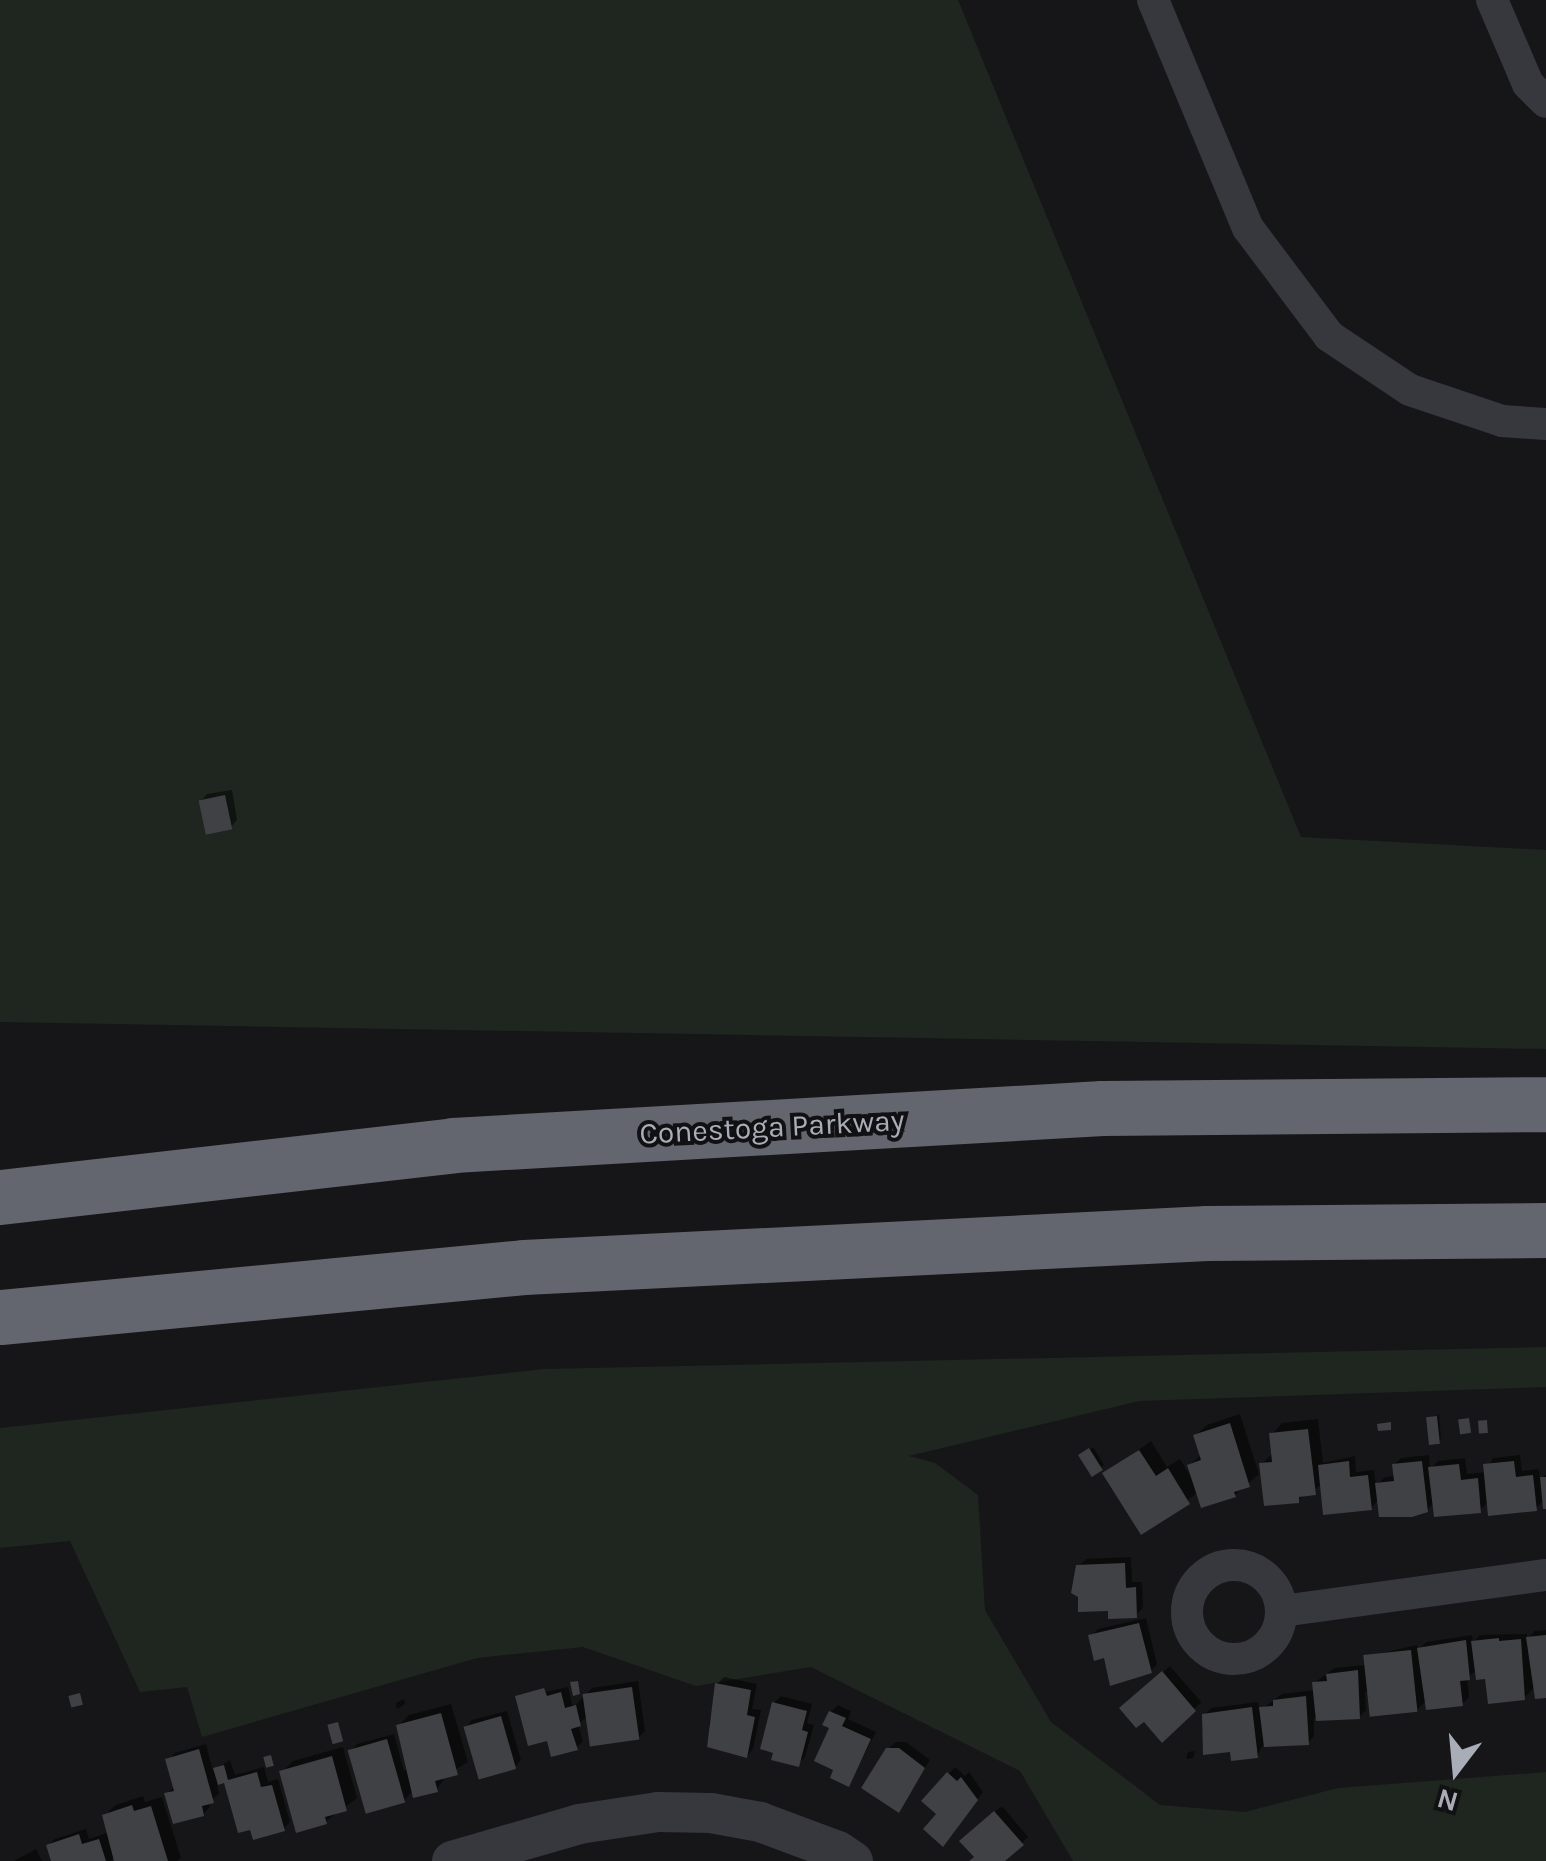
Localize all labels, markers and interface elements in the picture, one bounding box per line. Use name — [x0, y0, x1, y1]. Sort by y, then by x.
street label: Conestoga Parkway — [639, 1102, 905, 1152]
north arrow — [1406, 1721, 1506, 1821]
text: N — [1433, 1782, 1462, 1819]

